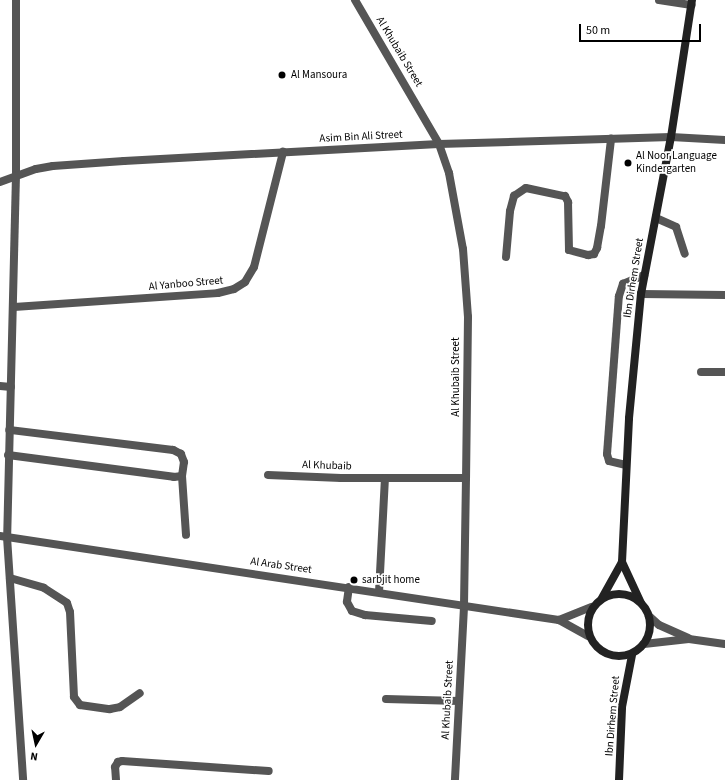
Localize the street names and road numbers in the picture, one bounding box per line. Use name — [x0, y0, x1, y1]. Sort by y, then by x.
street label: Al Khubaib Street — [373, 15, 425, 89]
street label: Asim Bin Ali Street — [319, 128, 403, 146]
street label: Ibn Dirhem Street — [621, 237, 647, 319]
street label: Al Yanboo Street — [148, 274, 224, 294]
street label: Al Khubaib Street — [449, 337, 463, 417]
street label: Al Khubaib — [302, 459, 352, 473]
street label: Al Arab Street — [249, 555, 313, 577]
street label: Al Khubaib Street — [439, 660, 457, 740]
street label: Ibn Dirhem Street — [603, 675, 623, 757]

